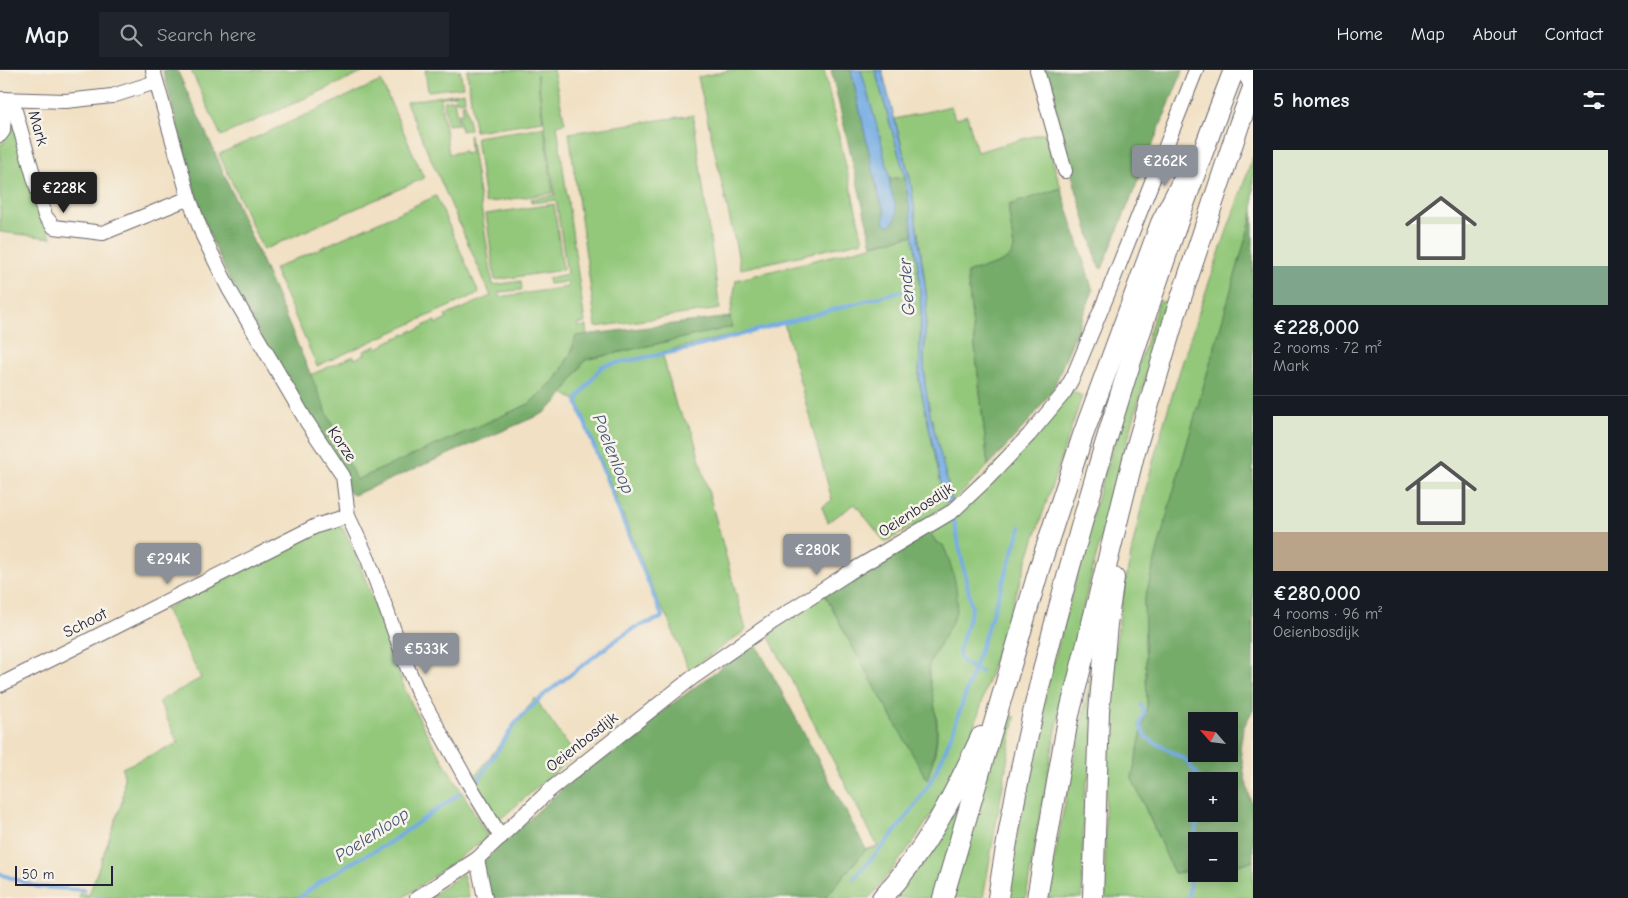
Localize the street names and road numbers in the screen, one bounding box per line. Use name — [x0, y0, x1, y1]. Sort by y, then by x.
street label: Mark — [24, 108, 52, 148]
street label: Korze — [324, 423, 360, 465]
street label: Oeienbosdijk — [875, 479, 957, 541]
street label: Schoot — [60, 604, 110, 642]
street label: Oeienbosdijk — [543, 708, 622, 776]

